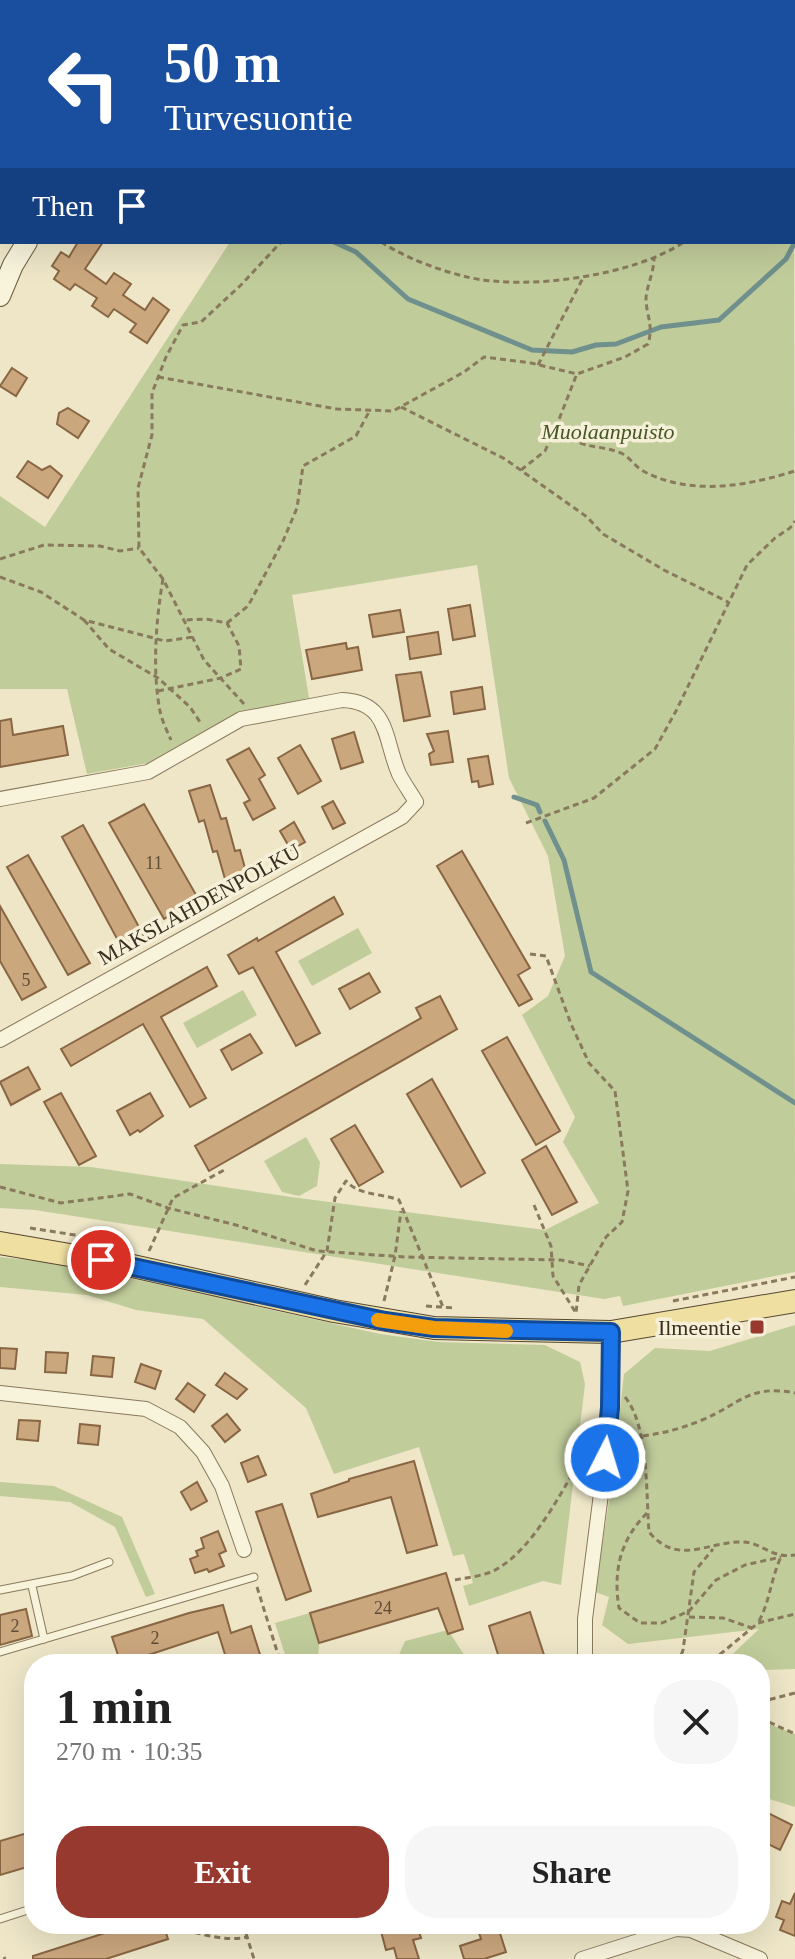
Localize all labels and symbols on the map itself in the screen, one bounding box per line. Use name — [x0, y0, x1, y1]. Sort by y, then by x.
park label: Muolaanpuisto — [540, 419, 675, 444]
street label: MAKSLAHDENPOLKU — [94, 838, 305, 970]
house number: 11 — [145, 853, 163, 873]
house number: 5 — [22, 970, 31, 990]
pin — [67, 1226, 135, 1294]
place label: Ilmeentie — [658, 1315, 741, 1340]
marker: Ilmeentie — [748, 1318, 766, 1336]
position arrow — [563, 1416, 647, 1500]
house number: 24 — [374, 1598, 392, 1618]
house number: 2 — [11, 1616, 20, 1636]
house number: 2 — [151, 1628, 160, 1648]

